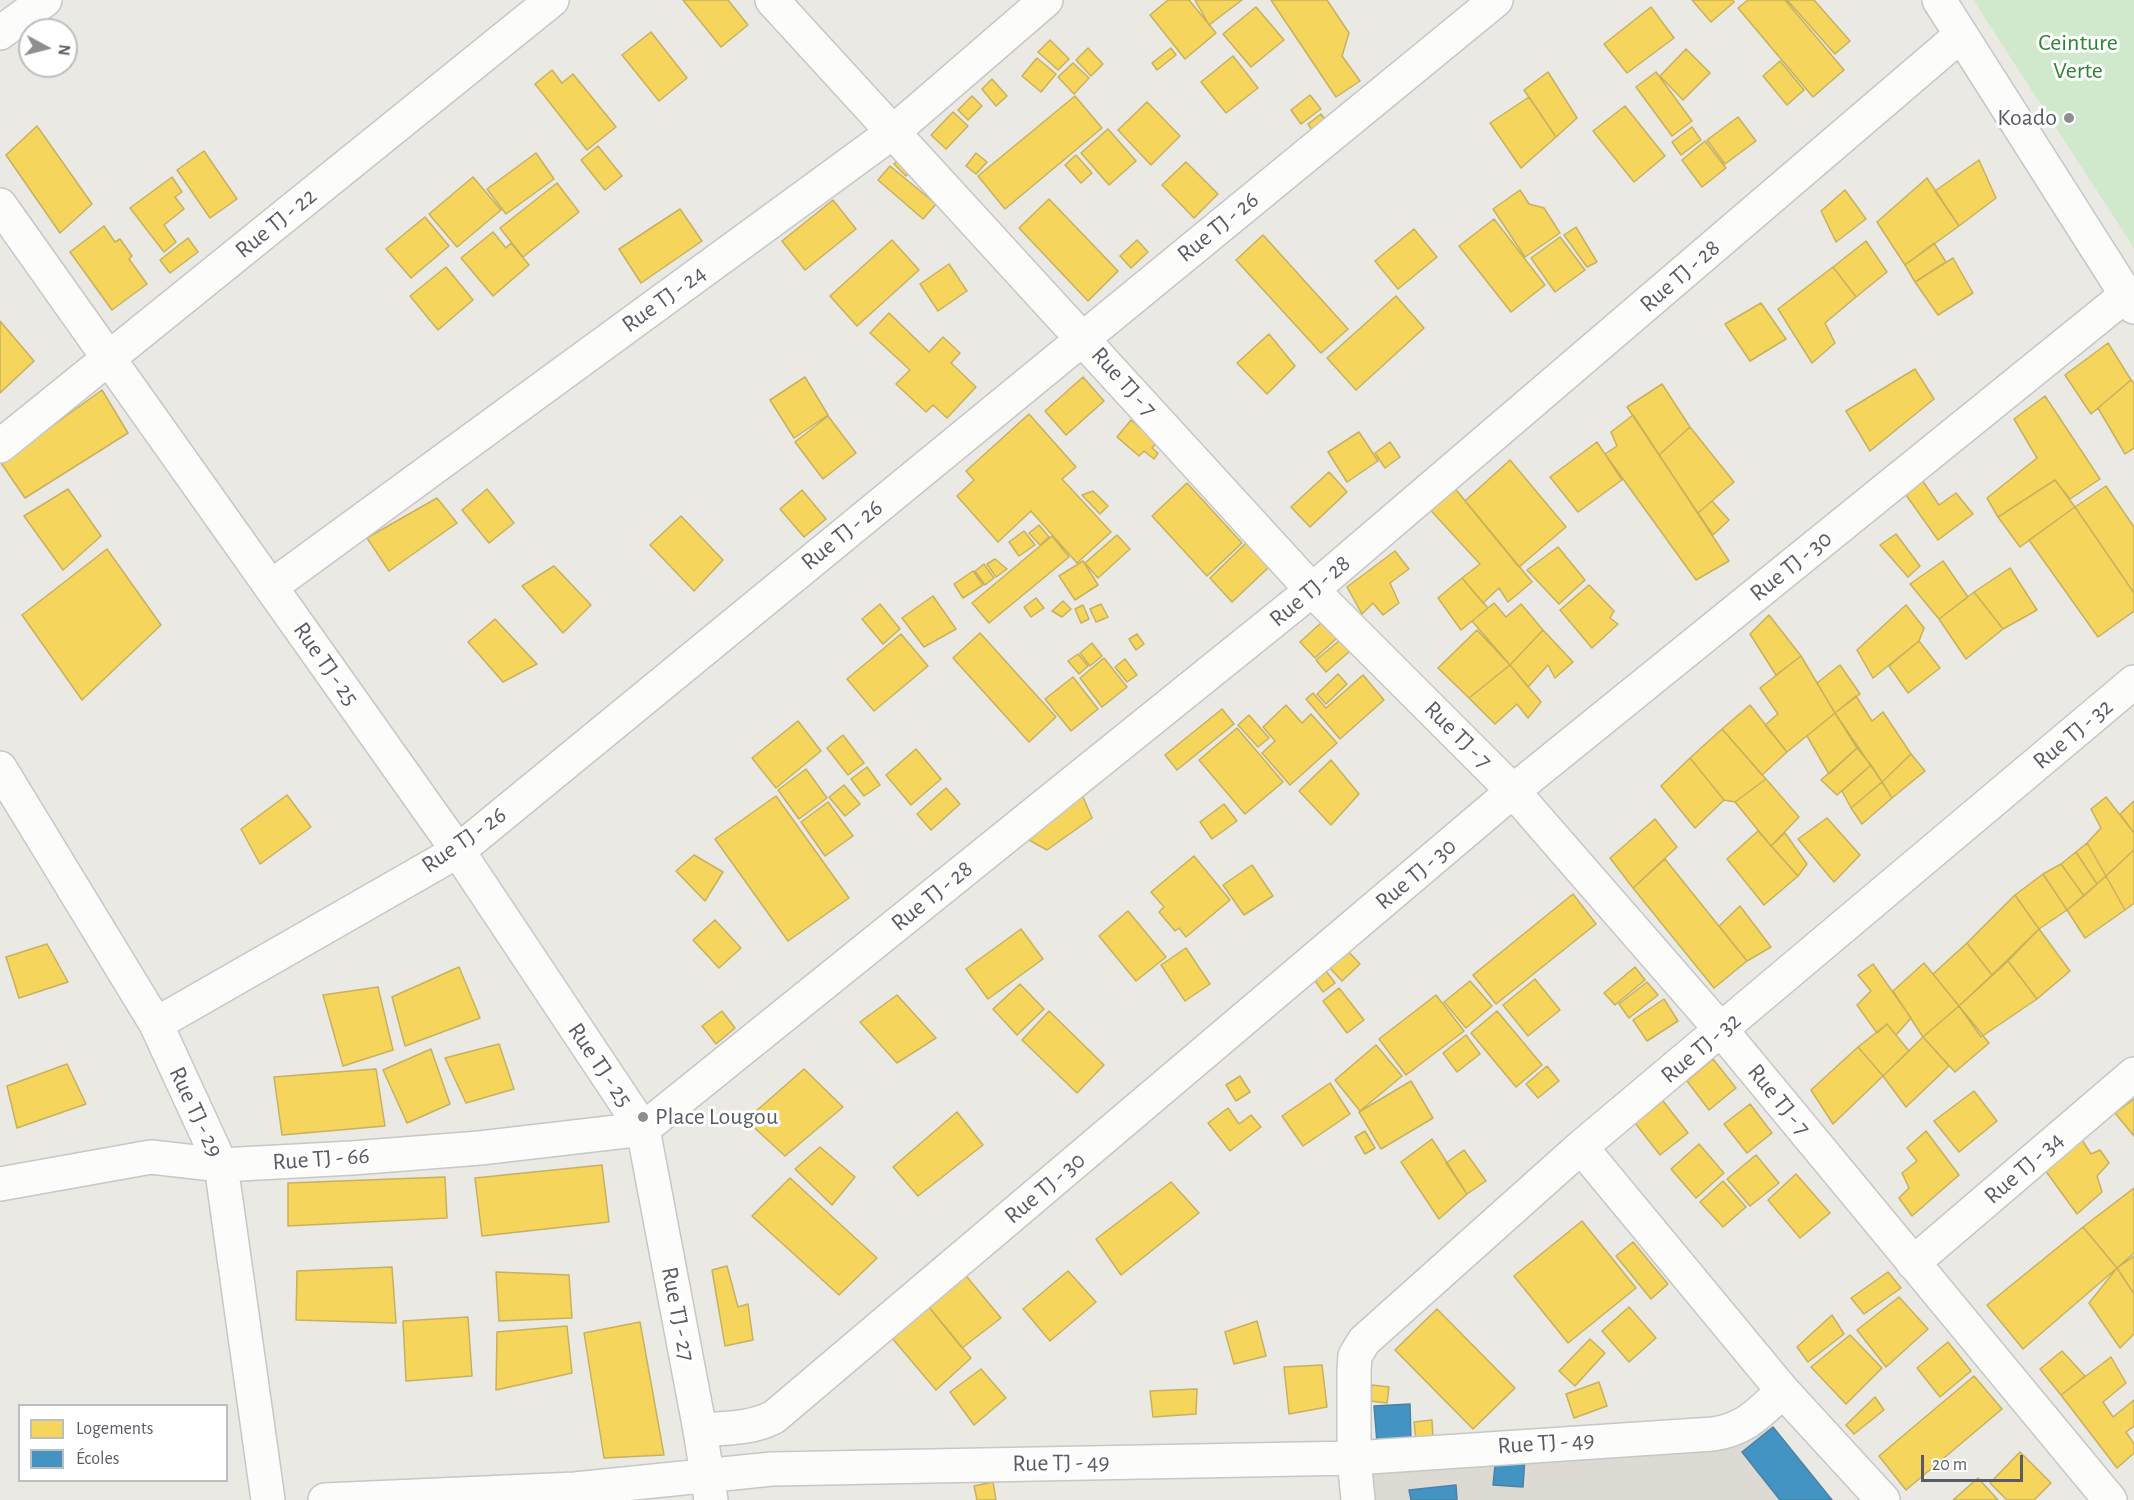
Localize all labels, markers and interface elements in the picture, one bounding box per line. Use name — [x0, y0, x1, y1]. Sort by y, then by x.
north arrow — [18, 18, 78, 78]
park label: Ceinture Verte — [2038, 29, 2118, 85]
text: N — [55, 43, 72, 56]
place label: Koado — [1997, 104, 2057, 132]
marker: Koado — [2062, 111, 2076, 125]
street label: Rue TJ - 22 — [229, 181, 323, 265]
street label: Rue TJ - 26 — [1171, 185, 1265, 269]
street label: Rue TJ - 28 — [1634, 233, 1726, 319]
street label: Rue TJ - 24 — [616, 259, 712, 339]
street label: Rue TJ - 7 — [1085, 341, 1163, 423]
street label: Rue TJ - 26 — [795, 493, 889, 577]
street label: Rue TJ - 30 — [1744, 524, 1838, 608]
street label: Rue TJ - 28 — [1264, 549, 1356, 633]
street label: Rue TJ - 25 — [287, 617, 365, 711]
street label: Rue TJ - 32 — [2027, 692, 2119, 776]
street label: Rue TJ - 7 — [1418, 695, 1498, 775]
street label: Rue TJ - 26 — [416, 800, 512, 880]
street label: Rue TJ - 30 — [1370, 832, 1462, 916]
street label: Rue TJ - 28 — [885, 854, 979, 938]
street label: Rue TJ - 32 — [1655, 1006, 1747, 1090]
street label: Rue TJ - 25 — [561, 1017, 639, 1113]
street label: Rue TJ - 7 — [1741, 1058, 1817, 1142]
street label: Rue TJ - 29 — [163, 1062, 229, 1162]
place label: Place Lougou — [655, 1103, 778, 1131]
marker: Place Lougou — [636, 1110, 650, 1124]
street label: Rue TJ - 34 — [1978, 1126, 2070, 1210]
street label: Rue TJ - 66 — [272, 1141, 370, 1177]
street label: Rue TJ - 30 — [999, 1146, 1091, 1230]
street label: Rue TJ - 27 — [655, 1264, 701, 1364]
legend — [18, 1404, 228, 1482]
text: Logements — [76, 1420, 154, 1438]
street label: Rue TJ - 49 — [1496, 1425, 1596, 1461]
scale bar — [1924, 1443, 2026, 1481]
street label: Rue TJ - 49 — [1012, 1448, 1110, 1478]
text: Écoles — [76, 1450, 119, 1468]
text: 20 m — [1932, 1456, 1967, 1474]

